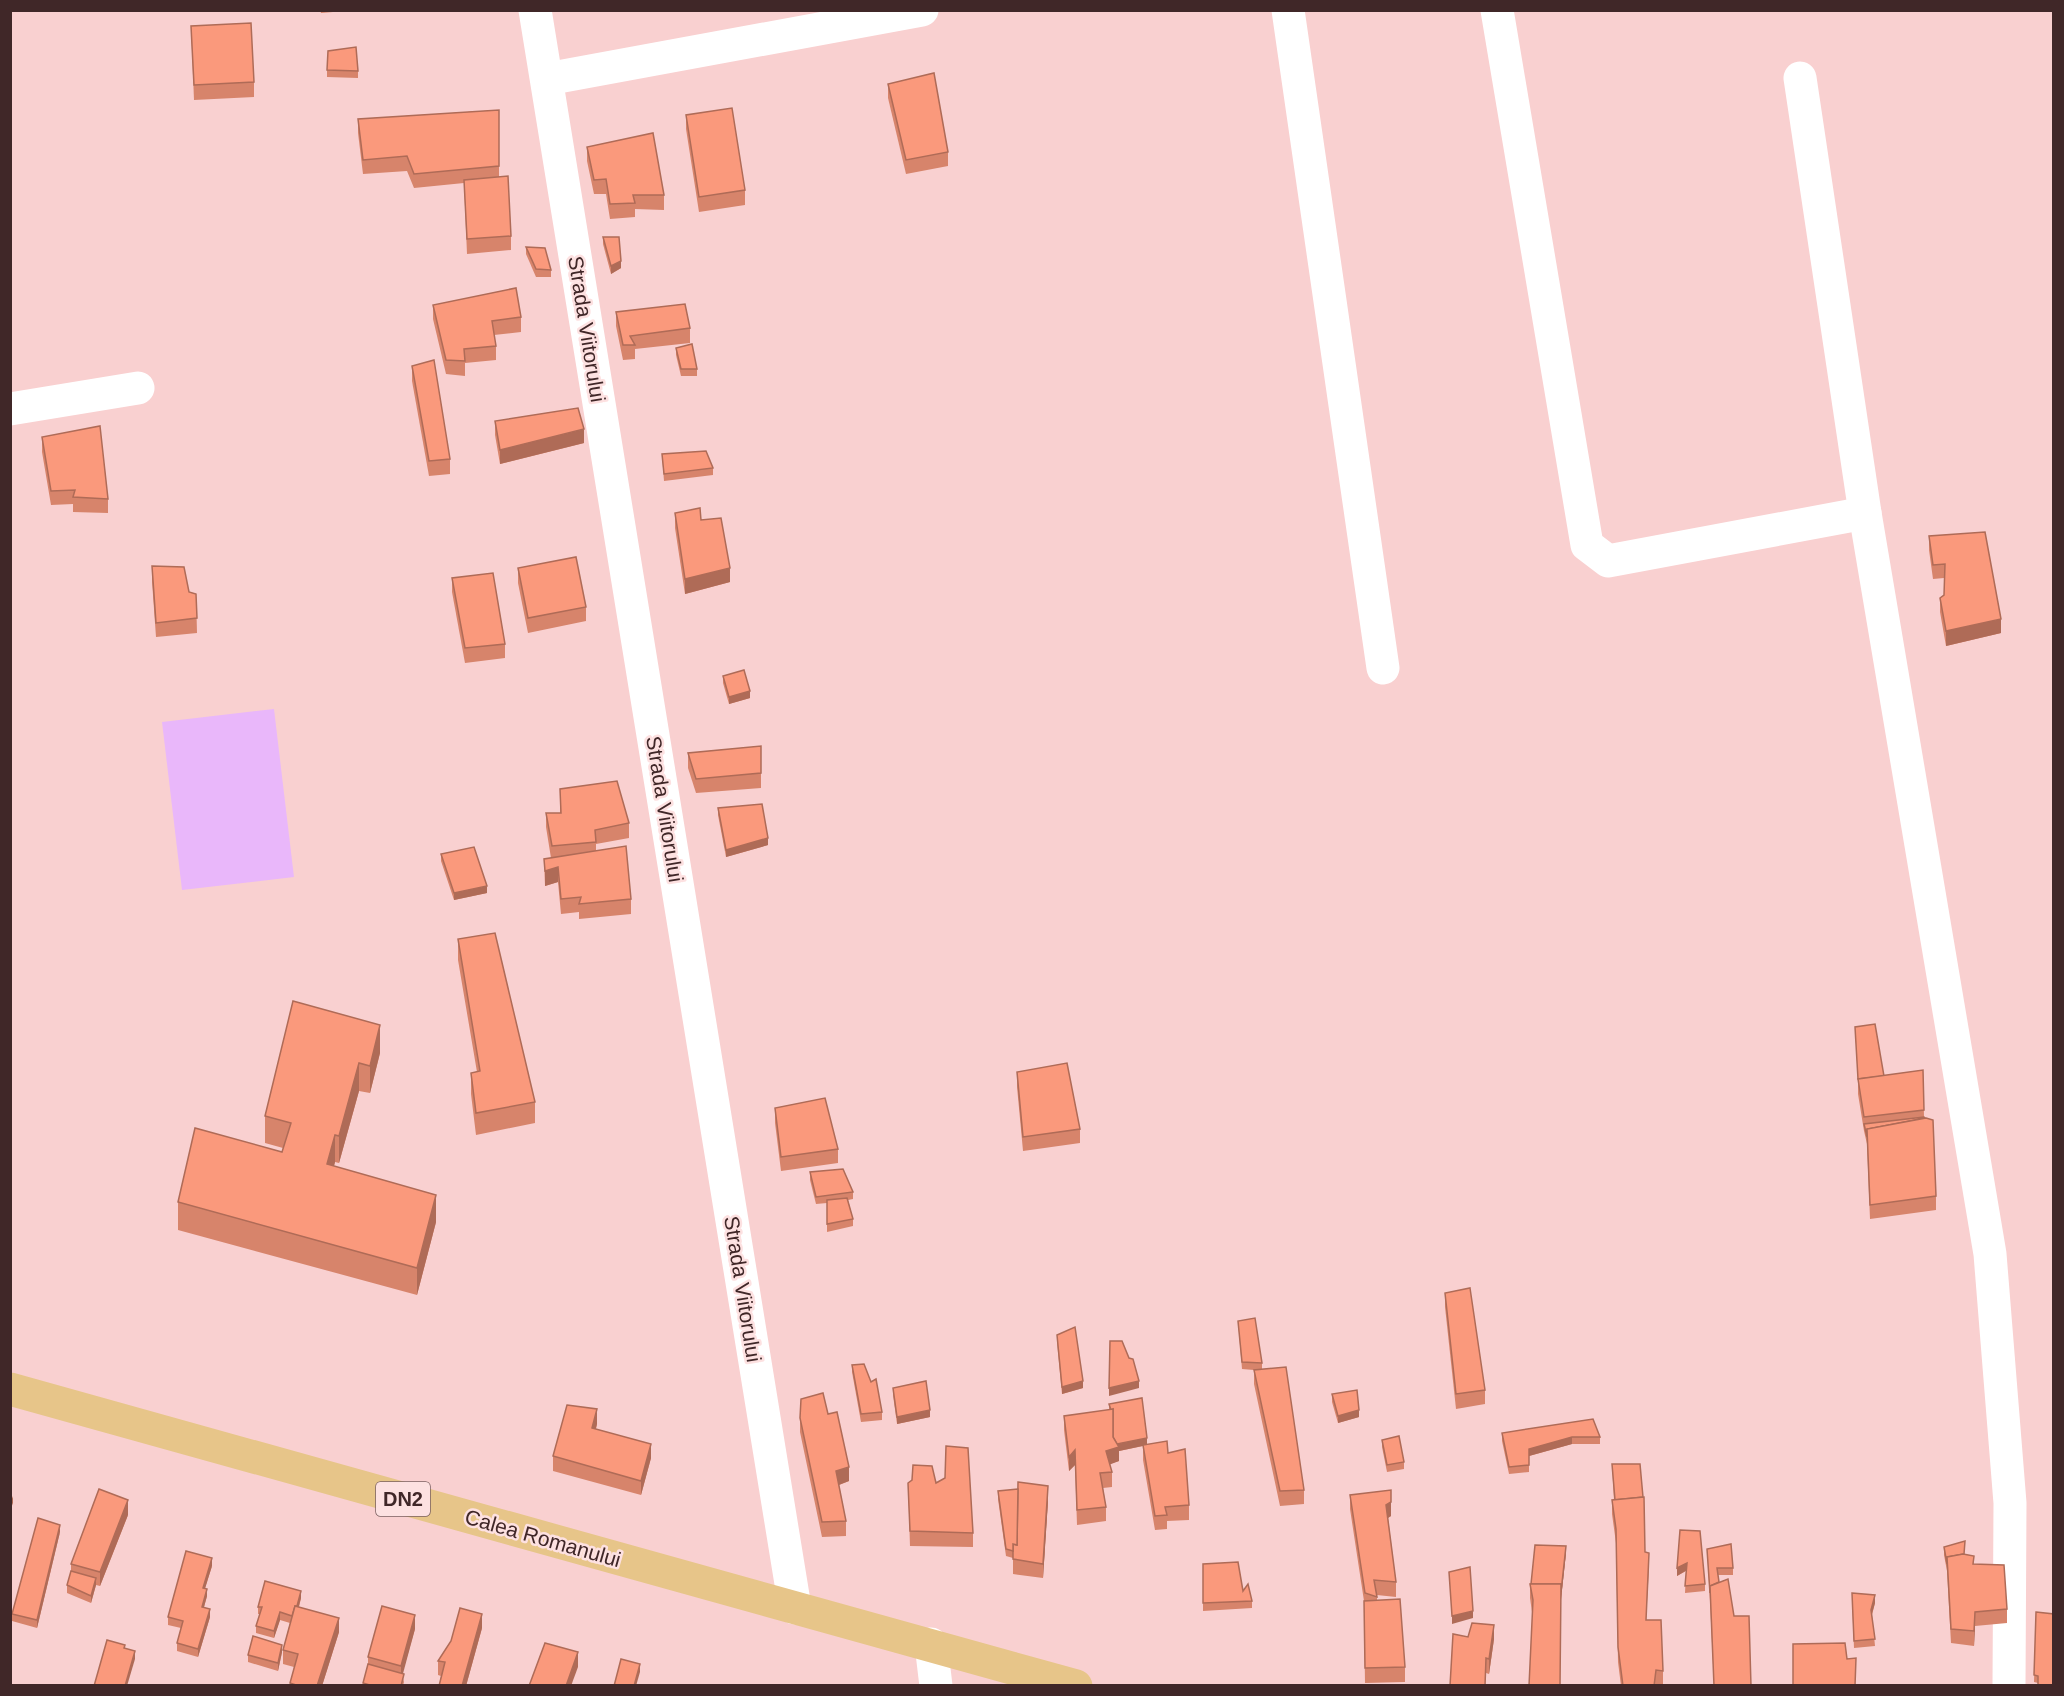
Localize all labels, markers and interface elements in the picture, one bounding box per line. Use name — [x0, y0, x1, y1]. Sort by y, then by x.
street label: Strada Viitorului — [564, 254, 610, 404]
street label: Strada Viitorului — [642, 734, 688, 884]
street label: Strada Viitorului — [720, 1214, 766, 1364]
road number: DN2 — [376, 1482, 430, 1516]
street label: Calea Romanului — [462, 1505, 624, 1571]

